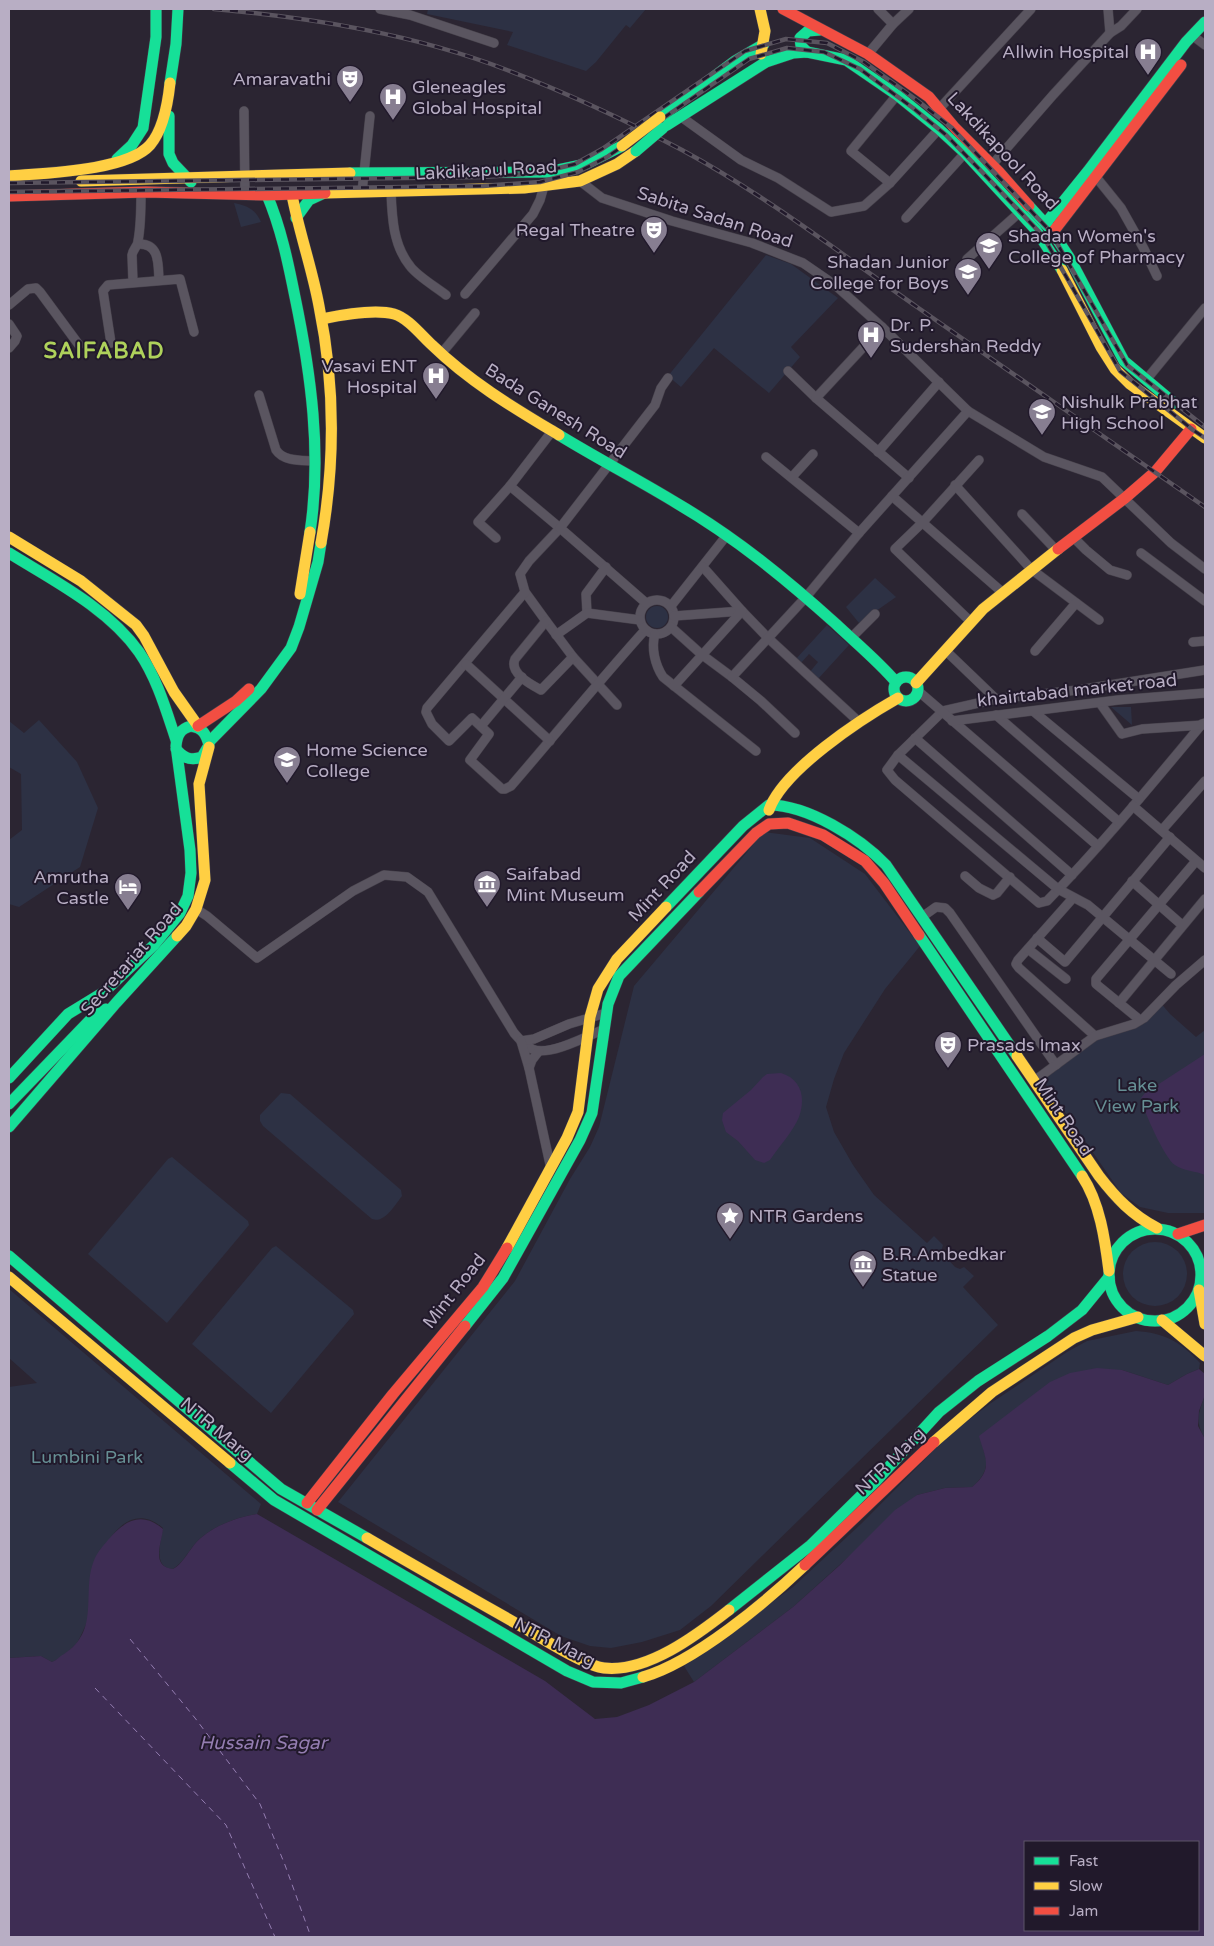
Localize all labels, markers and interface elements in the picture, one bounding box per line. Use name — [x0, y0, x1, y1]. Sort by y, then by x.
hospital icon: Allwin Hospital — [1133, 37, 1163, 76]
place label: Allwin Hospital — [1002, 41, 1129, 63]
theatre icon: Amaravathi — [335, 64, 365, 103]
place label: Amaravathi — [233, 68, 331, 90]
place label: Gleneagles Global Hospital — [412, 76, 542, 119]
hospital icon: Gleneagles Global Hospital — [378, 82, 408, 121]
street label: Lakdikapool Road — [943, 87, 1063, 215]
street label: Lakdikapul Road — [414, 155, 558, 185]
street label: Sabita Sadan Road — [634, 181, 796, 253]
theatre icon: Regal Theatre — [639, 215, 669, 254]
place label: Regal Theatre — [516, 219, 635, 241]
place label: Shadan Women's College of Pharmacy — [1008, 225, 1185, 268]
school or university icon: Shadan Women's College of Pharmacy — [974, 231, 1004, 270]
place label: Shadan Junior College for Boys — [810, 251, 949, 294]
school or university icon: Shadan Junior College for Boys — [953, 257, 983, 296]
place label: Dr. P. Sudershan Reddy — [890, 314, 1041, 357]
hospital icon: Dr. P. Sudershan Reddy — [856, 320, 886, 359]
district label: SAIFABAD — [43, 338, 165, 364]
place label: Vasavi ENT Hospital — [321, 355, 417, 398]
street label: Bada Ganesh Road — [481, 358, 631, 464]
hospital icon: Vasavi ENT Hospital — [421, 361, 451, 400]
place label: Nishulk Prabhat High School — [1061, 391, 1197, 434]
school or university icon: Nishulk Prabhat High School — [1027, 397, 1057, 436]
street label: khairtabad market road — [976, 669, 1178, 711]
place label: Home Science College — [306, 739, 428, 782]
school or university icon: Home Science College — [272, 745, 302, 784]
street label: Mint Road — [624, 846, 700, 926]
place label: Saifabad Mint Museum — [506, 863, 624, 906]
place label: Amrutha Castle — [33, 866, 109, 909]
museum icon: Saifabad Mint Museum — [472, 869, 502, 908]
hotel icon: Amrutha Castle — [113, 872, 143, 911]
street label: Secretariat Road — [76, 898, 186, 1020]
theatre icon: Prasads Imax — [933, 1030, 963, 1069]
place label: Prasads Imax — [967, 1034, 1081, 1056]
street label: Mint Road — [1030, 1074, 1098, 1160]
park label: Lake View Park — [1095, 1074, 1179, 1117]
place icon: NTR Gardens — [715, 1201, 745, 1240]
place label: NTR Gardens — [749, 1205, 863, 1227]
place label: B.R.Ambedkar Statue — [882, 1243, 1006, 1286]
street label: Mint Road — [418, 1249, 490, 1333]
museum icon: B.R.Ambedkar Statue — [848, 1249, 878, 1288]
street label: NTR Marg — [176, 1392, 258, 1466]
street label: NTR Marg — [851, 1422, 929, 1500]
park label: Lumbini Park — [31, 1446, 143, 1468]
street label: NTR Marg — [511, 1612, 599, 1672]
water label: Hussain Sagar — [199, 1732, 330, 1754]
legend — [1024, 1841, 1199, 1931]
text: Fast — [1069, 1852, 1099, 1870]
text: Slow — [1069, 1877, 1103, 1895]
text: Jam — [1069, 1902, 1098, 1920]

